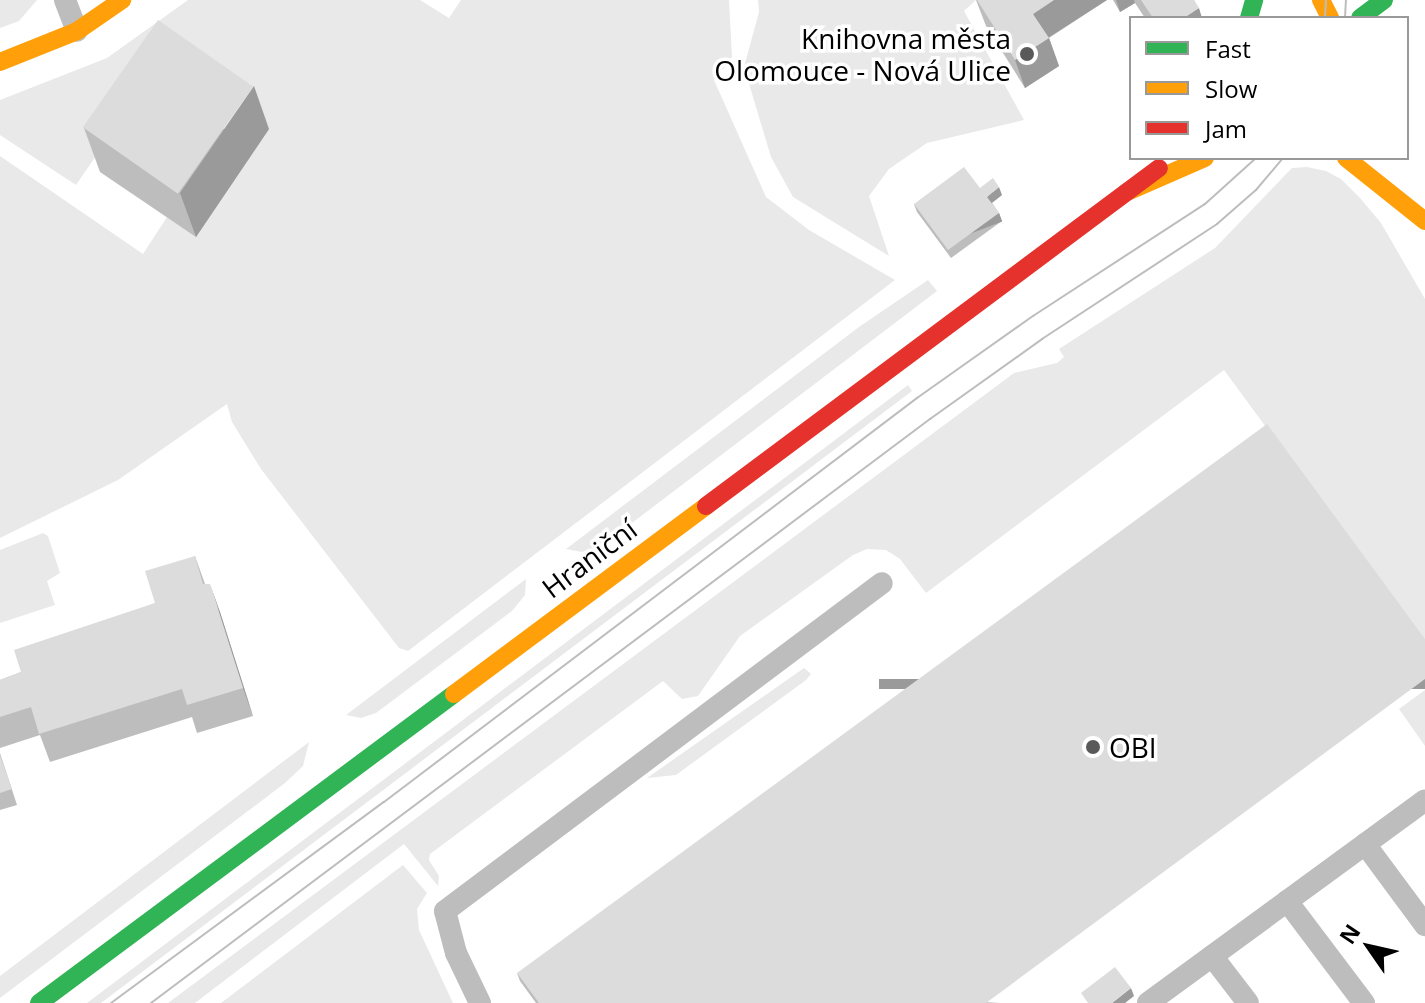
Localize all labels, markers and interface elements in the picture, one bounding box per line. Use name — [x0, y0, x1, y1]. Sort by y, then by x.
legend — [1129, 16, 1409, 160]
place label: Knihovna města Olomouce - Nová Ulice — [714, 21, 1011, 87]
text: Fast — [1205, 32, 1251, 65]
marker: Knihovna města Olomouce - Nová Ulice — [1018, 45, 1036, 63]
text: Slow — [1205, 72, 1257, 105]
text: Jam — [1205, 112, 1247, 145]
street label: Hraniční — [535, 512, 643, 604]
place label: OBI — [1109, 730, 1157, 764]
marker: OBI — [1084, 738, 1102, 756]
north arrow — [1329, 907, 1409, 987]
text: N — [1332, 918, 1367, 949]

